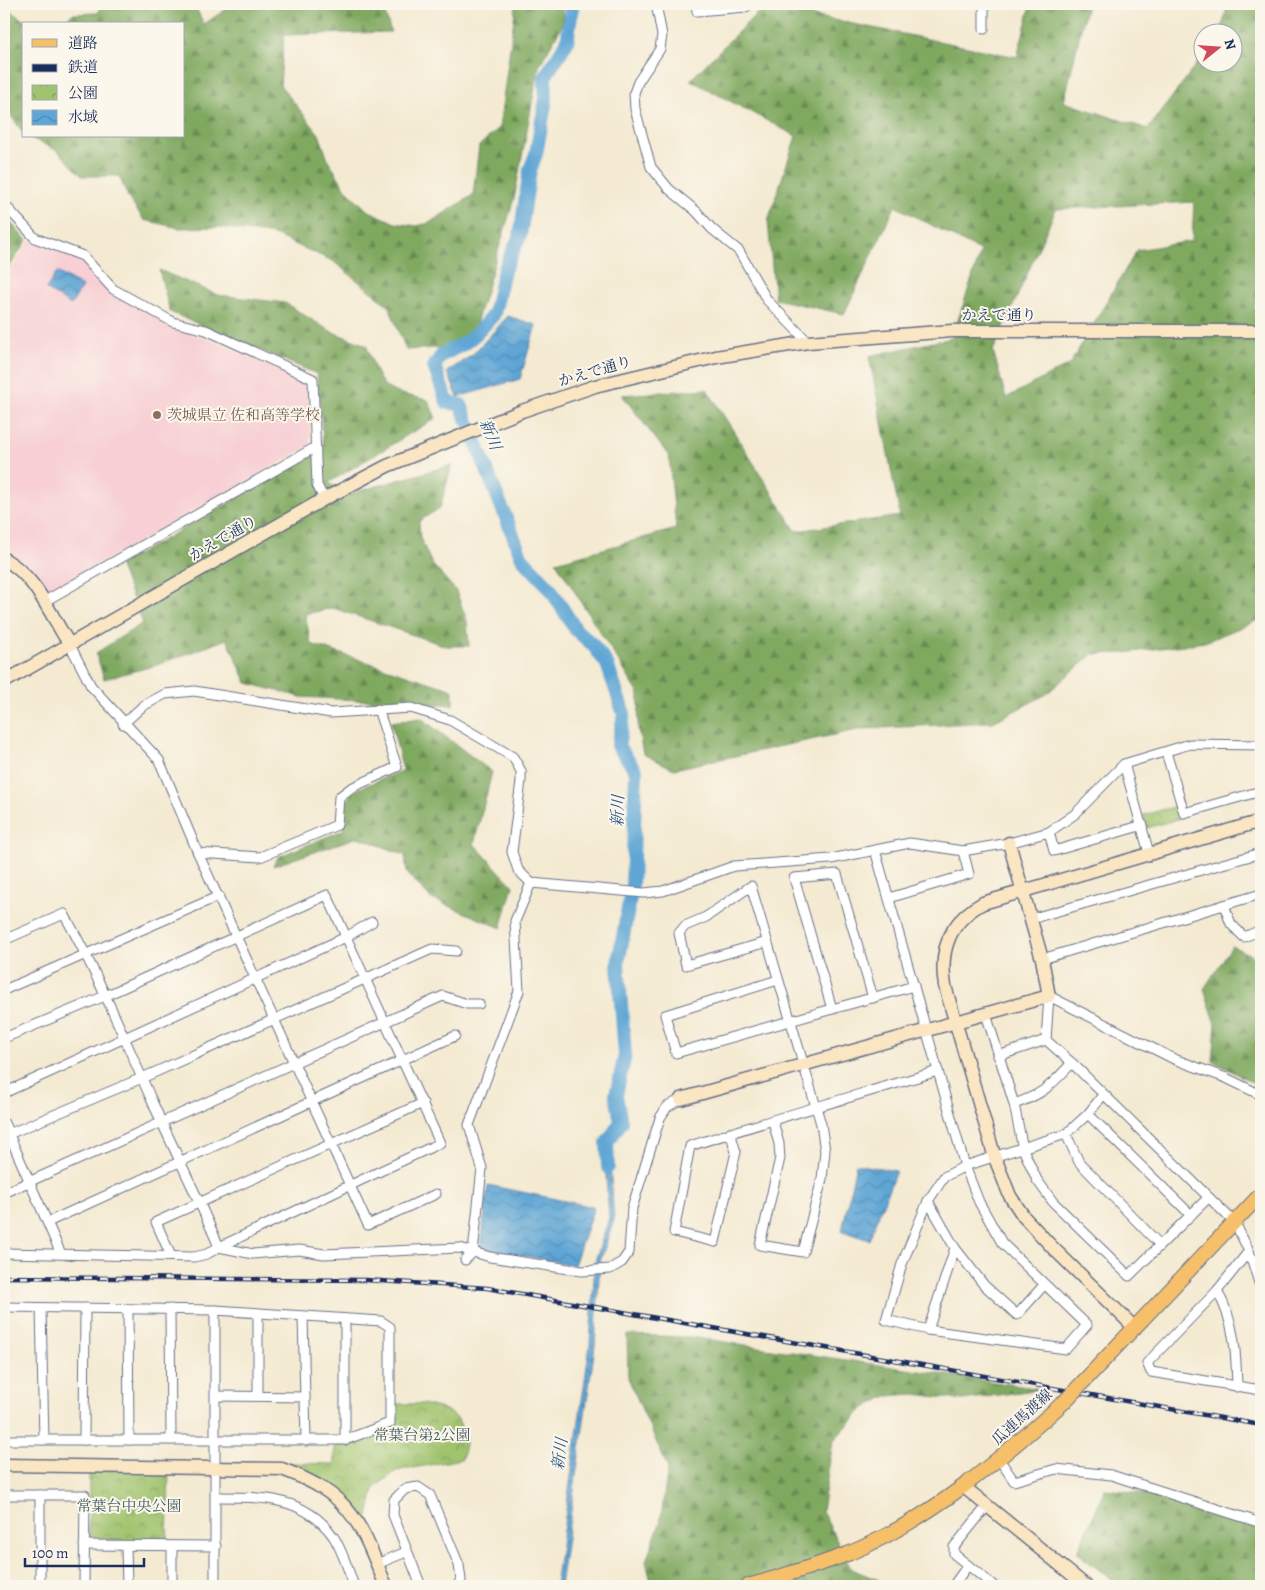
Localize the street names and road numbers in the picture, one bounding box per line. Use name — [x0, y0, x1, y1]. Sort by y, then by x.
street label: かえで通り — [961, 305, 1037, 325]
street label: かえで通り — [556, 351, 634, 391]
street label: かえで通り — [186, 511, 260, 565]
street label: 瓜連馬渡線 — [987, 1384, 1057, 1450]

